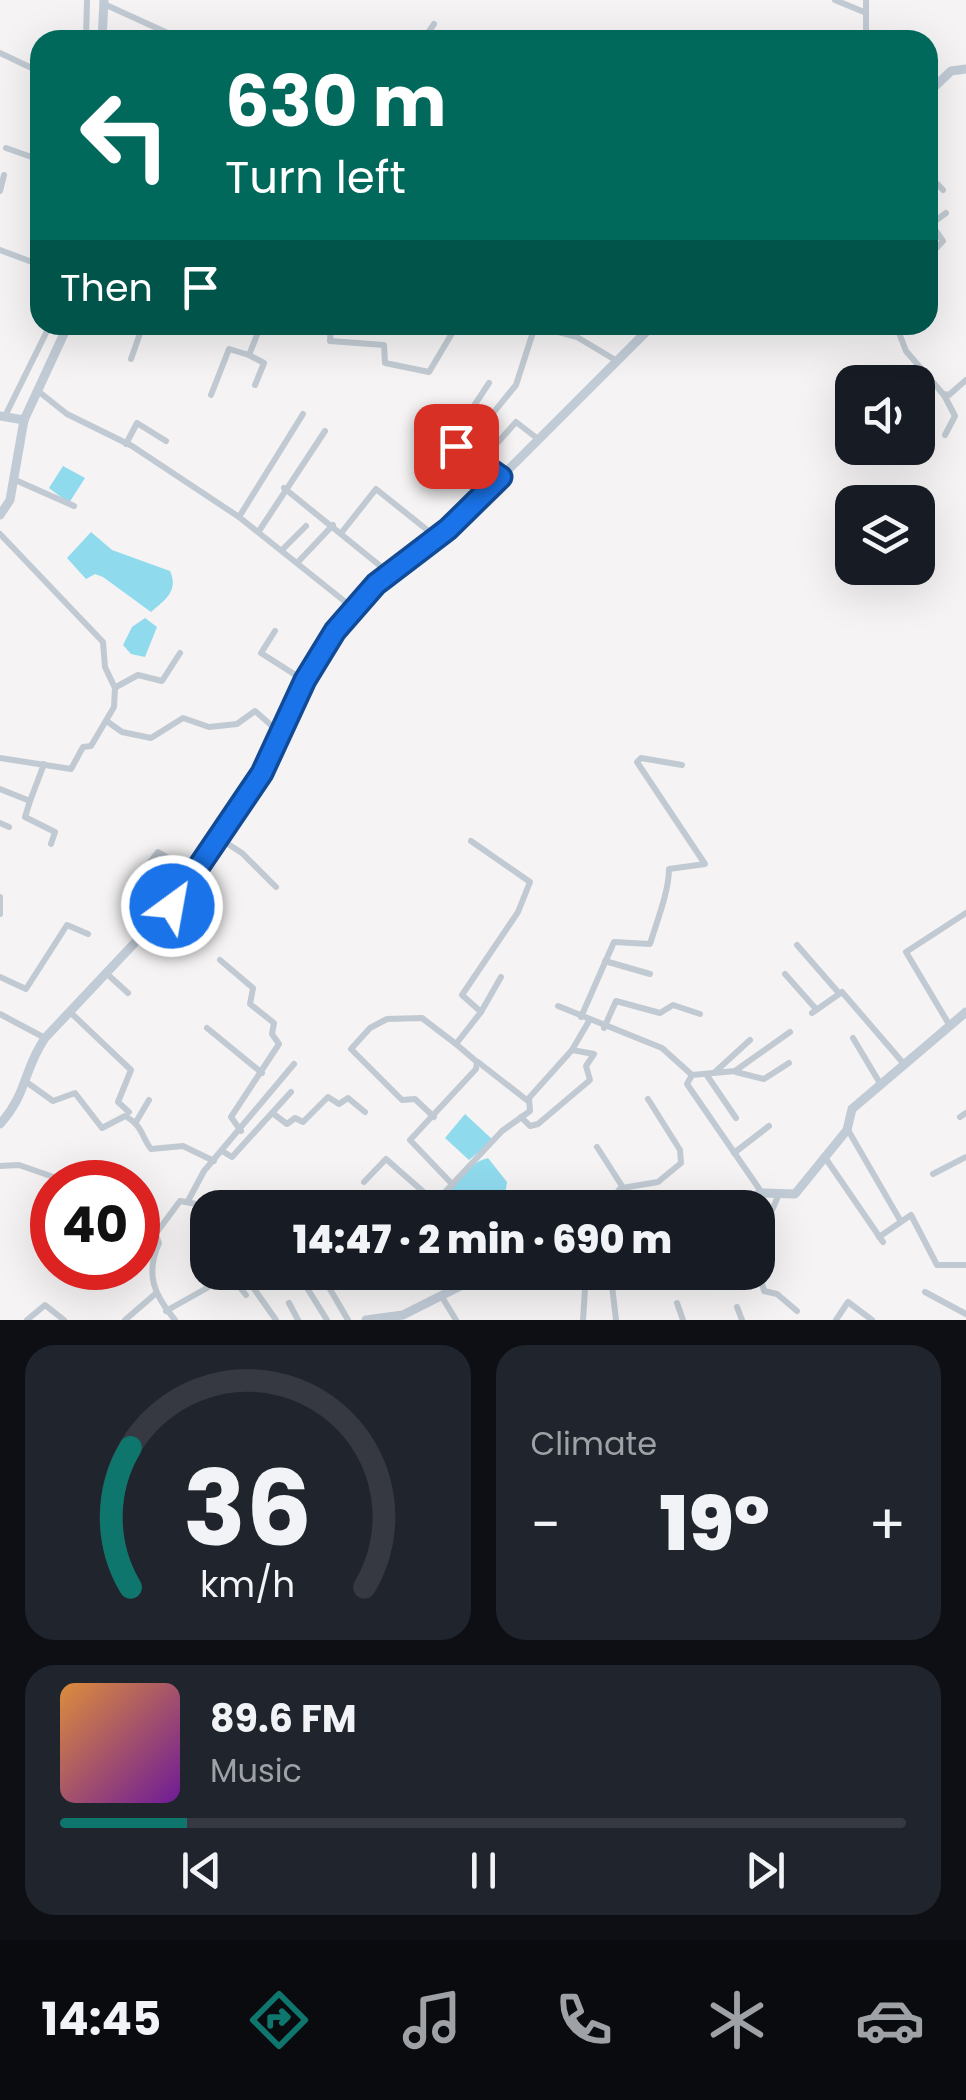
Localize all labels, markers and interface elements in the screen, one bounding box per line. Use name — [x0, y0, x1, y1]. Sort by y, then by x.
text: 630 m — [225, 52, 447, 151]
icon: left — [60, 70, 190, 200]
text: Turn left — [225, 146, 406, 209]
icon: arrive — [173, 260, 228, 315]
text: Then — [60, 261, 153, 314]
map controls — [835, 365, 935, 585]
button: sound — [835, 365, 935, 465]
pin — [414, 404, 499, 489]
icon: arrive — [429, 419, 484, 474]
button: layers — [835, 485, 935, 585]
position arrow — [120, 854, 224, 958]
speed limit sign: 40 — [30, 1160, 160, 1290]
text: 14:47 · 2 min · 690 m — [293, 1213, 672, 1266]
text: Climate — [531, 1421, 657, 1466]
text: 36 — [183, 1436, 312, 1581]
text: 19° — [659, 1471, 770, 1576]
text: − — [531, 1486, 561, 1563]
text: + — [868, 1486, 906, 1563]
text: km/h — [200, 1559, 295, 1610]
text: 89.6 FM — [210, 1692, 357, 1745]
text: Music — [210, 1748, 302, 1793]
icon: previous — [174, 1843, 229, 1898]
icon: pause — [456, 1843, 511, 1898]
icon: next — [738, 1843, 793, 1898]
icon: directions — [244, 1985, 314, 2055]
icon: music — [397, 1985, 467, 2055]
icon: phone — [549, 1985, 619, 2055]
icon: climate — [702, 1985, 772, 2055]
icon: car — [855, 1985, 925, 2055]
text: 14:45 — [41, 1988, 161, 2051]

